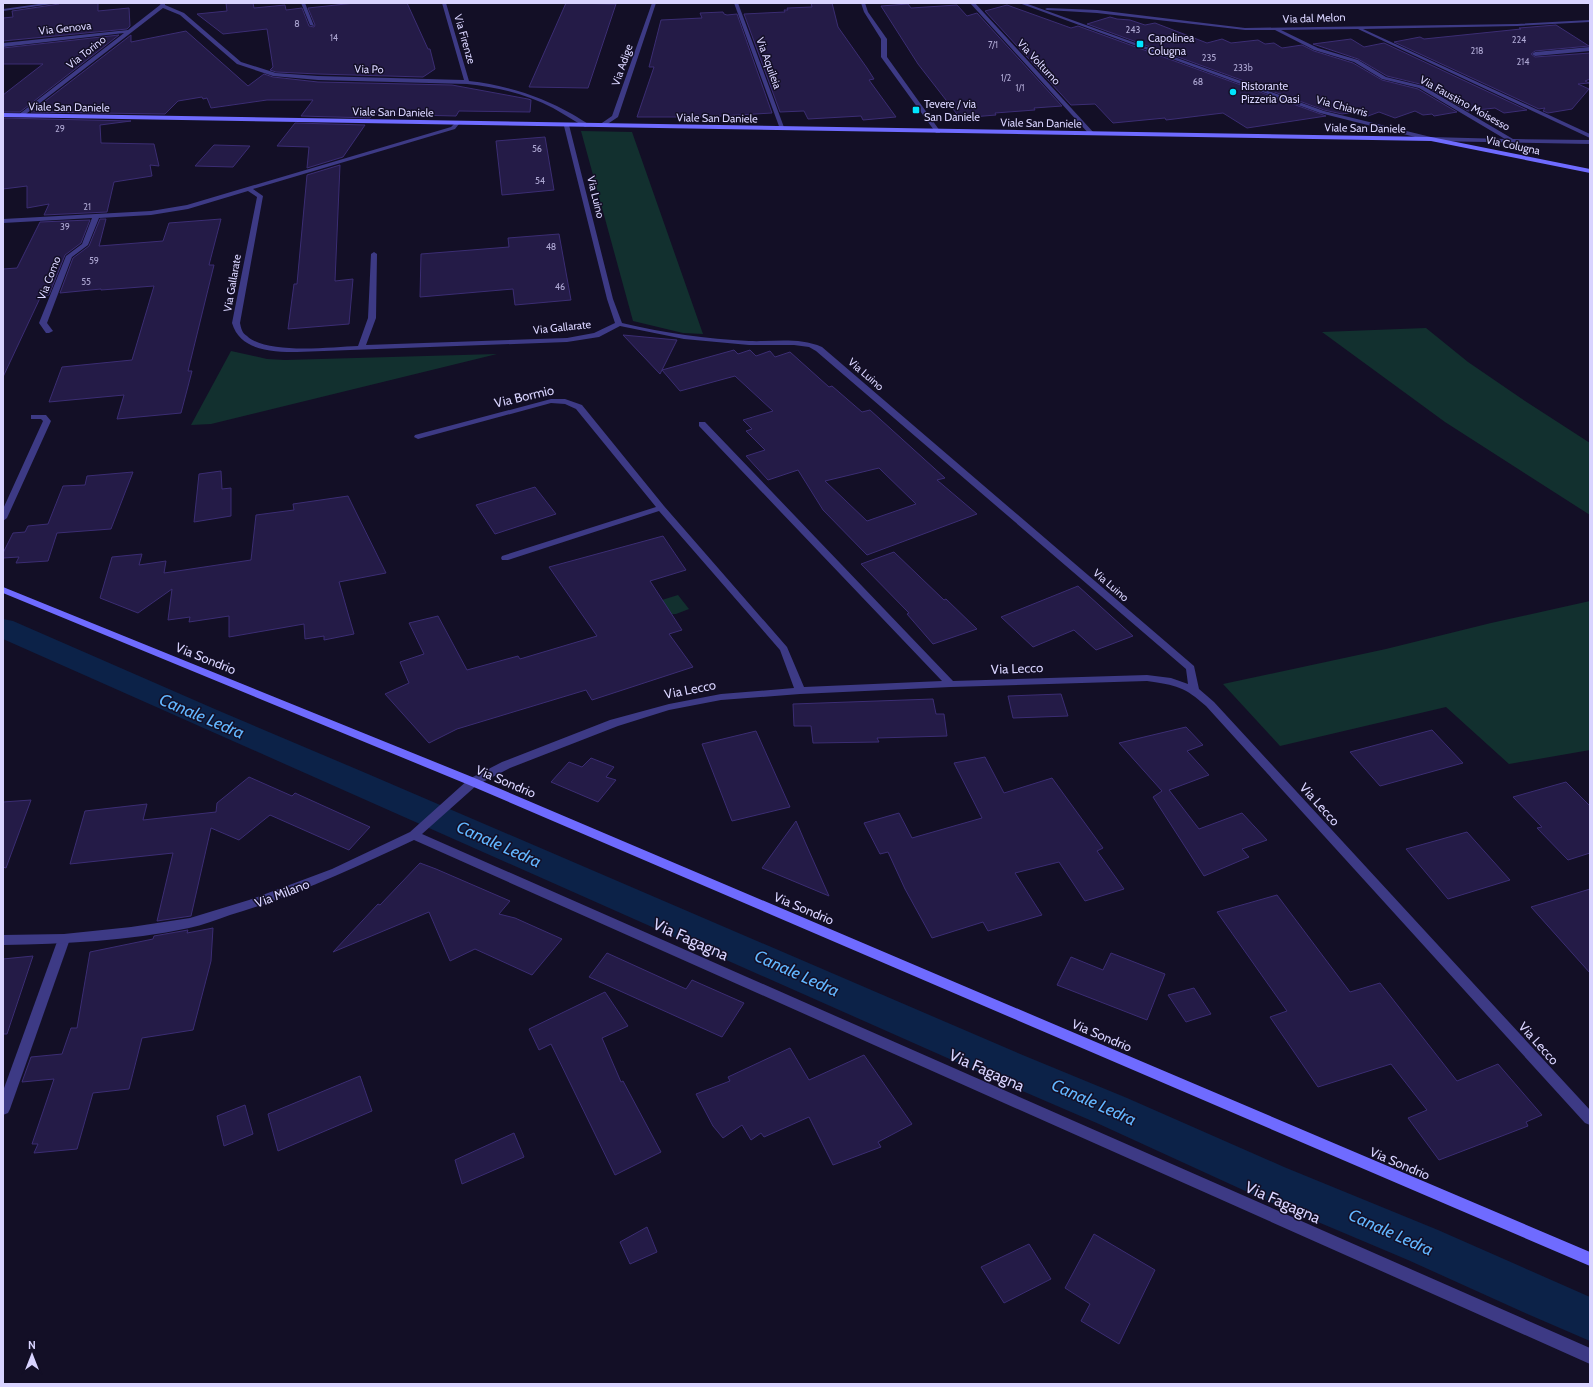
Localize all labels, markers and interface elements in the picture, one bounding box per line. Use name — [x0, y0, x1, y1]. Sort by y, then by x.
street label: Via dal Melon — [1282, 10, 1346, 26]
street label: Via Firenze — [451, 13, 479, 66]
street label: Via Genova — [38, 18, 93, 38]
house number: 8 — [294, 18, 300, 29]
house number: 243 — [1126, 24, 1141, 35]
place label: Capolinea Colugna — [1148, 31, 1195, 58]
street label: Via Torino — [63, 32, 109, 72]
house number: 14 — [330, 32, 338, 43]
house number: 224 — [1512, 34, 1526, 45]
street label: Via Aquileia — [753, 35, 785, 91]
street label: Via Volturno — [1014, 36, 1064, 88]
house number: 7/1 — [988, 39, 998, 50]
marker: Capolinea Colugna — [1135, 39, 1145, 49]
street label: Via Adige — [608, 42, 636, 88]
house number: 218 — [1470, 45, 1484, 56]
house number: 235 — [1202, 52, 1216, 63]
house number: 214 — [1517, 56, 1529, 67]
street label: Via Po — [354, 62, 384, 76]
house number: 233b — [1233, 62, 1253, 73]
house number: 1/2 — [1001, 72, 1012, 83]
street label: Via Faustino Moisesso — [1417, 72, 1513, 134]
house number: 68 — [1193, 76, 1203, 87]
place label: Ristorante Pizzeria Oasi — [1241, 79, 1300, 106]
house number: 1/1 — [1016, 82, 1024, 93]
marker: Ristorante Pizzeria Oasi — [1228, 87, 1238, 97]
street label: Via Chiavris — [1314, 92, 1370, 120]
place label: Tevere / via San Daniele — [924, 97, 980, 124]
street label: Viale San Daniele — [28, 99, 110, 115]
street label: Viale San Daniele — [352, 104, 434, 120]
marker: Tevere / via San Daniele — [911, 105, 921, 115]
street label: Viale San Daniele — [676, 110, 758, 126]
street label: Viale San Daniele — [1000, 115, 1082, 131]
street label: Viale San Daniele — [1324, 120, 1406, 136]
house number: 29 — [55, 123, 65, 134]
street label: Via Colugna — [1485, 132, 1542, 158]
house number: 56 — [532, 143, 542, 154]
street label: Via Luino — [584, 174, 608, 220]
house number: 54 — [535, 175, 545, 186]
house number: 21 — [83, 201, 91, 212]
house number: 39 — [60, 221, 70, 232]
house number: 48 — [546, 241, 556, 252]
street label: Via Gallarate — [220, 253, 244, 313]
street label: Via Como — [34, 254, 64, 302]
house number: 59 — [89, 255, 99, 266]
house number: 55 — [81, 276, 91, 287]
house number: 46 — [555, 281, 565, 292]
street label: Via Gallarate — [532, 317, 592, 337]
street label: Via Luino — [845, 355, 887, 393]
street label: Via Bormio — [493, 381, 555, 411]
street label: Via Luino — [1090, 566, 1132, 604]
street label: Via Sondrio — [173, 639, 239, 677]
street label: Via Lecco — [991, 659, 1043, 677]
street label: Via Lecco — [663, 676, 717, 702]
water label: Canale Ledra — [156, 689, 248, 743]
street label: Via Sondrio — [474, 761, 538, 801]
street label: Via Lecco — [1297, 779, 1343, 829]
water label: Canale Ledra — [454, 816, 544, 872]
street label: Via Milano — [252, 875, 312, 911]
street label: Via Sondrio — [772, 888, 836, 928]
street label: Via Fagagna — [650, 914, 732, 965]
water label: Canale Ledra — [752, 945, 842, 1001]
street label: Via Sondrio — [1070, 1015, 1134, 1055]
street label: Via Lecco — [1516, 1018, 1562, 1068]
street label: Via Fagagna — [946, 1045, 1028, 1096]
water label: Canale Ledra — [1049, 1074, 1139, 1130]
street label: Via Sondrio — [1368, 1143, 1432, 1183]
street label: Via Fagagna — [1242, 1177, 1324, 1228]
water label: Canale Ledra — [1346, 1204, 1436, 1260]
north arrow — [12, 1335, 52, 1375]
text: N — [28, 1338, 36, 1352]

